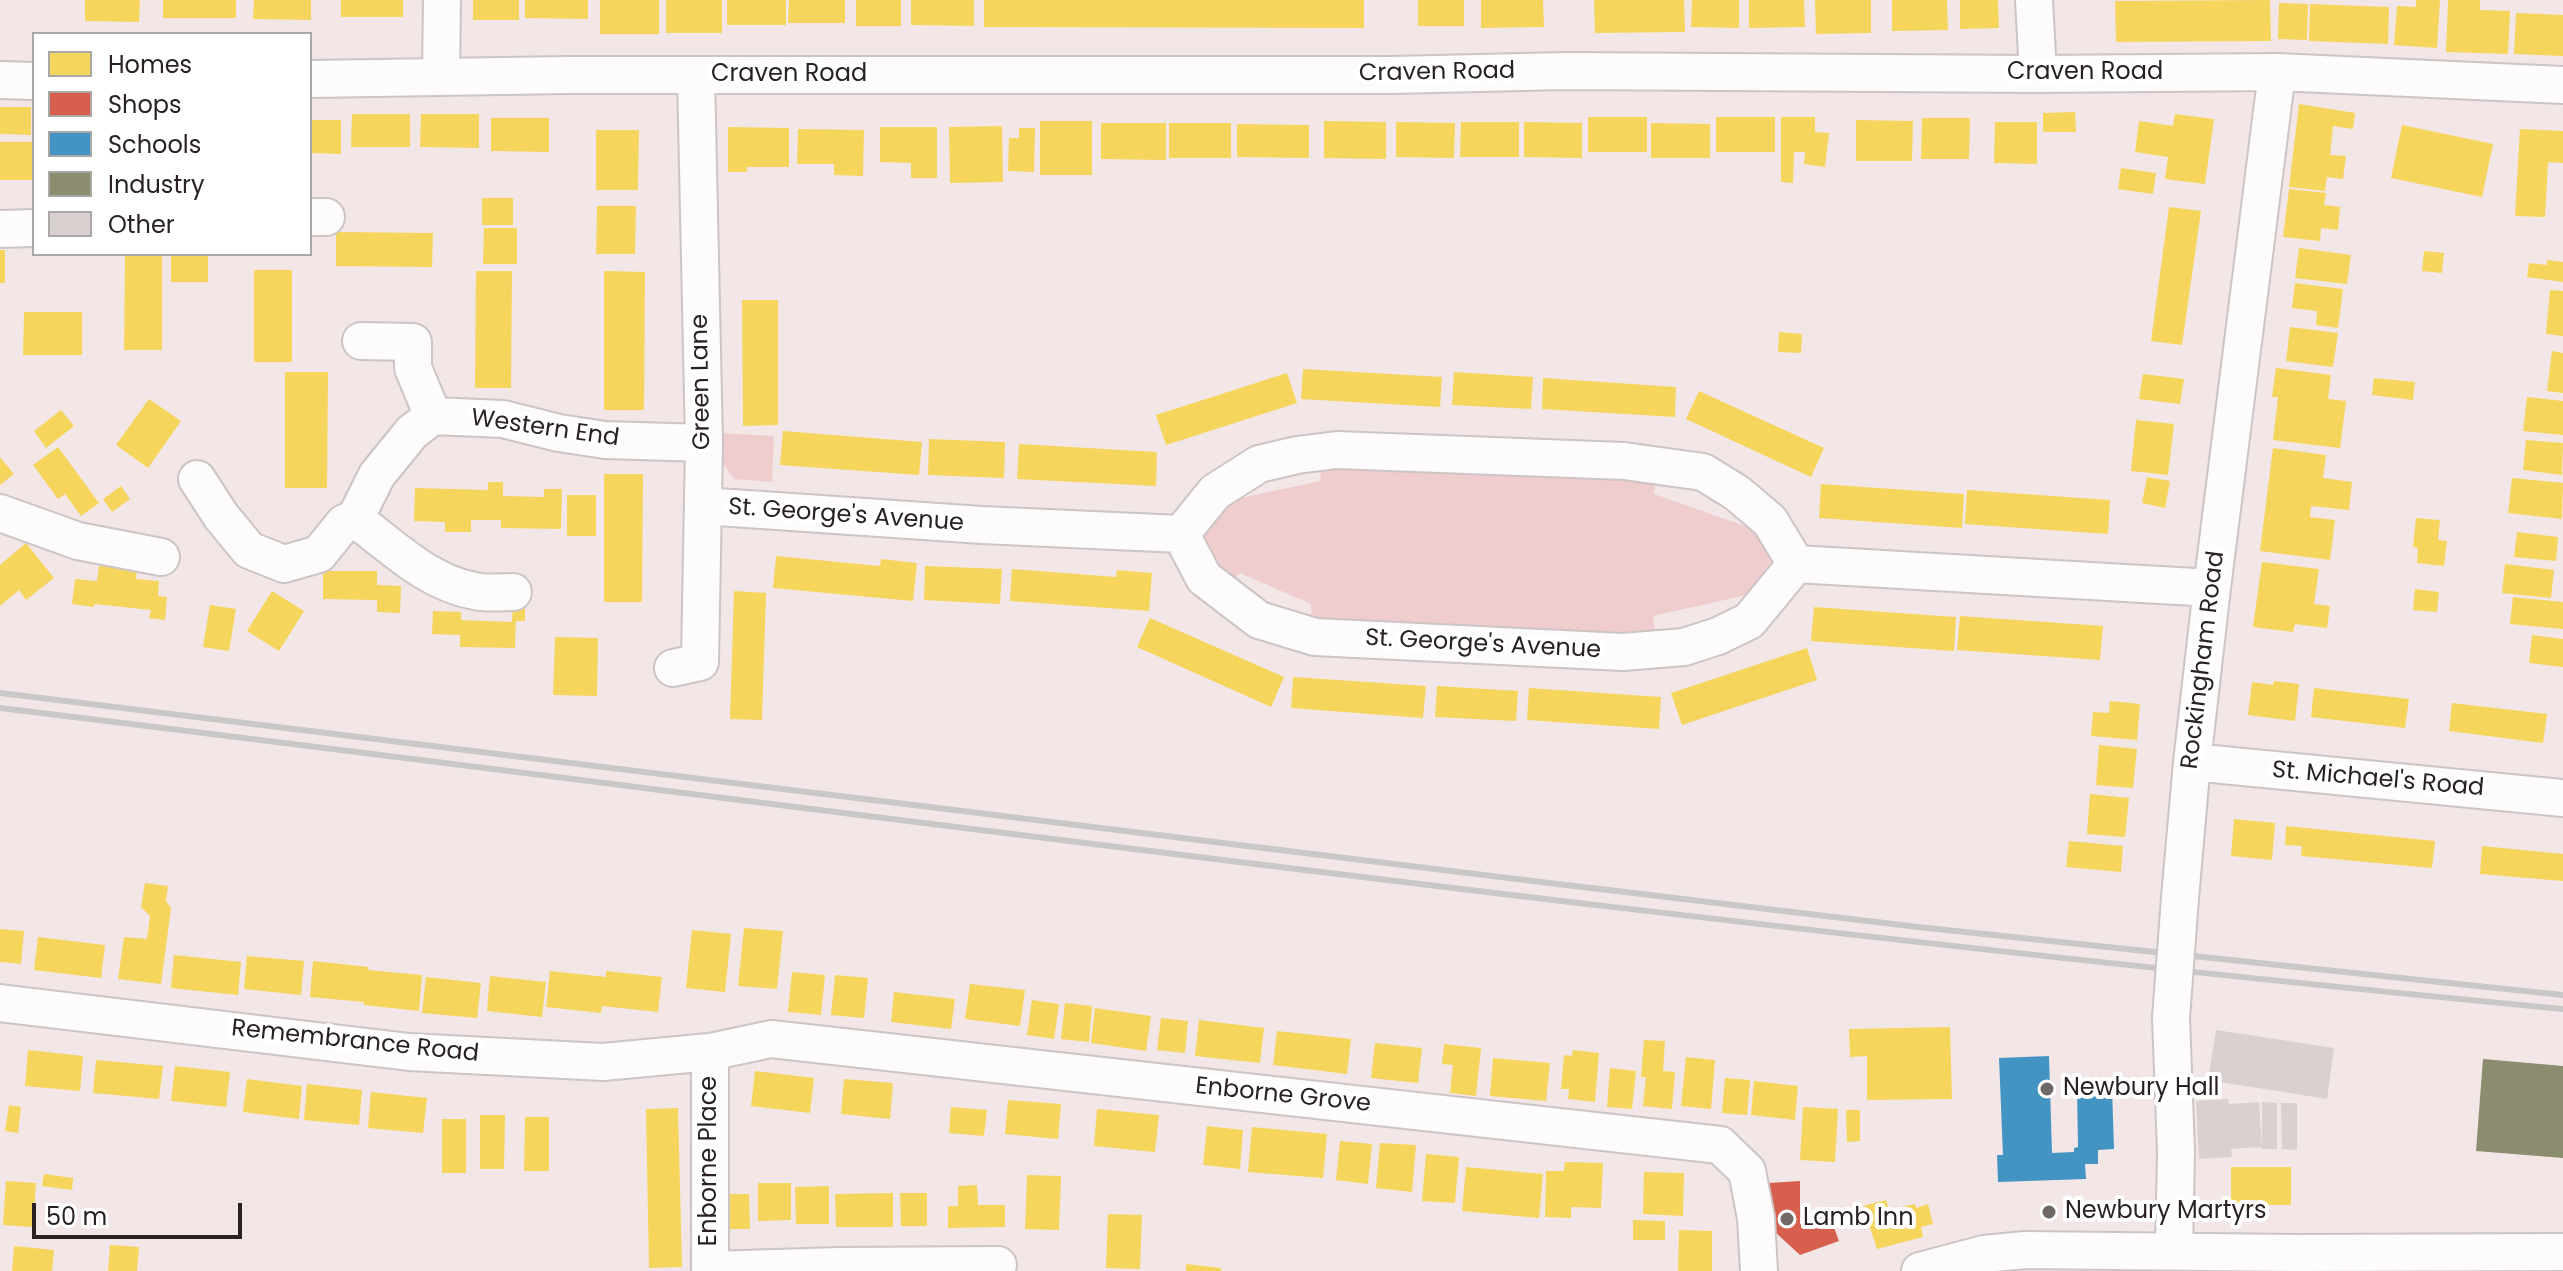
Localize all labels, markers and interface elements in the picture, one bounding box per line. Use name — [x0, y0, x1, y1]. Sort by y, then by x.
legend — [32, 32, 312, 256]
text: Homes — [108, 48, 192, 81]
street label: Craven Road — [1359, 57, 1515, 89]
street label: Craven Road — [2007, 59, 2163, 87]
street label: Craven Road — [711, 61, 867, 89]
text: Shops — [108, 88, 182, 121]
text: Schools — [108, 128, 201, 161]
text: Industry — [108, 168, 205, 201]
text: Other — [108, 208, 175, 241]
street label: Green Lane — [686, 314, 718, 450]
street label: Western End — [469, 404, 621, 454]
street label: St. George's Avenue — [727, 493, 965, 539]
street label: Rockingham Road — [2176, 549, 2232, 771]
street label: St. George's Avenue — [1364, 624, 1602, 666]
street label: St. Michael's Road — [2271, 756, 2485, 804]
street label: Remembrance Road — [230, 1015, 480, 1069]
street label: Enborne Grove — [1194, 1072, 1372, 1120]
place label: Newbury Hall — [2063, 1075, 2220, 1103]
street label: Enborne Place — [696, 1076, 724, 1246]
marker: Newbury Hall — [2038, 1080, 2056, 1098]
scale bar — [36, 1187, 246, 1237]
place label: Newbury Martyrs — [2065, 1198, 2266, 1226]
text: 50 m — [46, 1200, 107, 1233]
marker: Newbury Martyrs — [2040, 1203, 2058, 1221]
place label: Lamb Inn — [1803, 1205, 1914, 1233]
marker: Lamb Inn — [1778, 1210, 1796, 1228]

